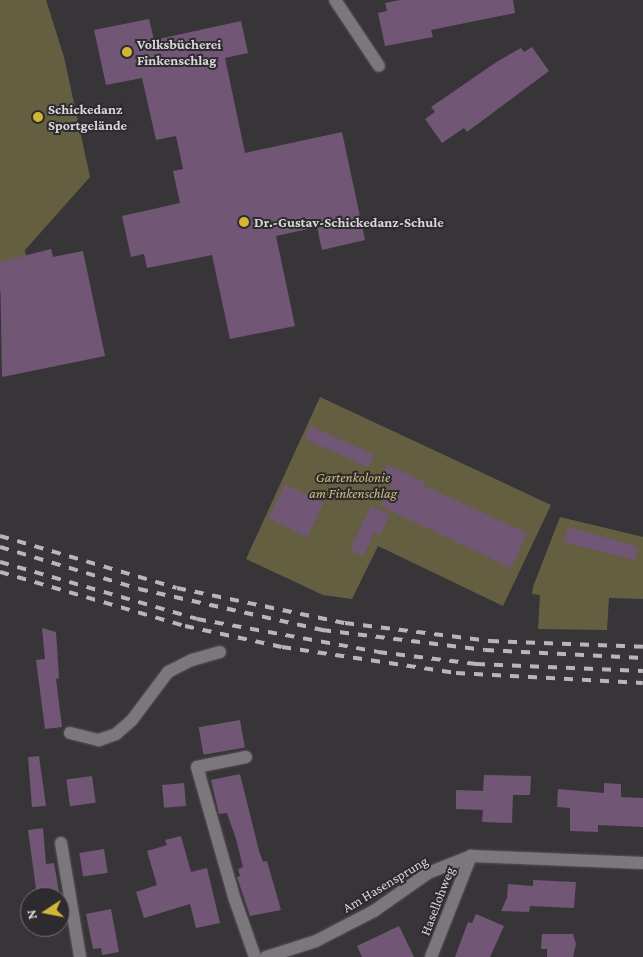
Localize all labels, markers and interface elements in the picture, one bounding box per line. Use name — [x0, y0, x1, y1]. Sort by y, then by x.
place label: Volksbücherei Finkenschlag — [137, 36, 221, 68]
marker: Volksbücherei Finkenschlag — [121, 46, 133, 58]
place label: Schickedanz Sportgelände — [48, 101, 127, 134]
marker: Schickedanz Sportgelände — [32, 111, 44, 123]
place label: Dr.-Gustav-Schickedanz-Schule — [254, 214, 444, 230]
marker: Dr.-Gustav-Schickedanz-Schule — [238, 216, 250, 228]
park label: Gartenkolonie am Finkenschlag — [309, 469, 397, 502]
street label: Am Hasensprung — [339, 852, 431, 916]
street label: Hasellohweg — [416, 864, 458, 938]
north arrow — [20, 887, 70, 937]
text: N — [22, 908, 40, 921]

